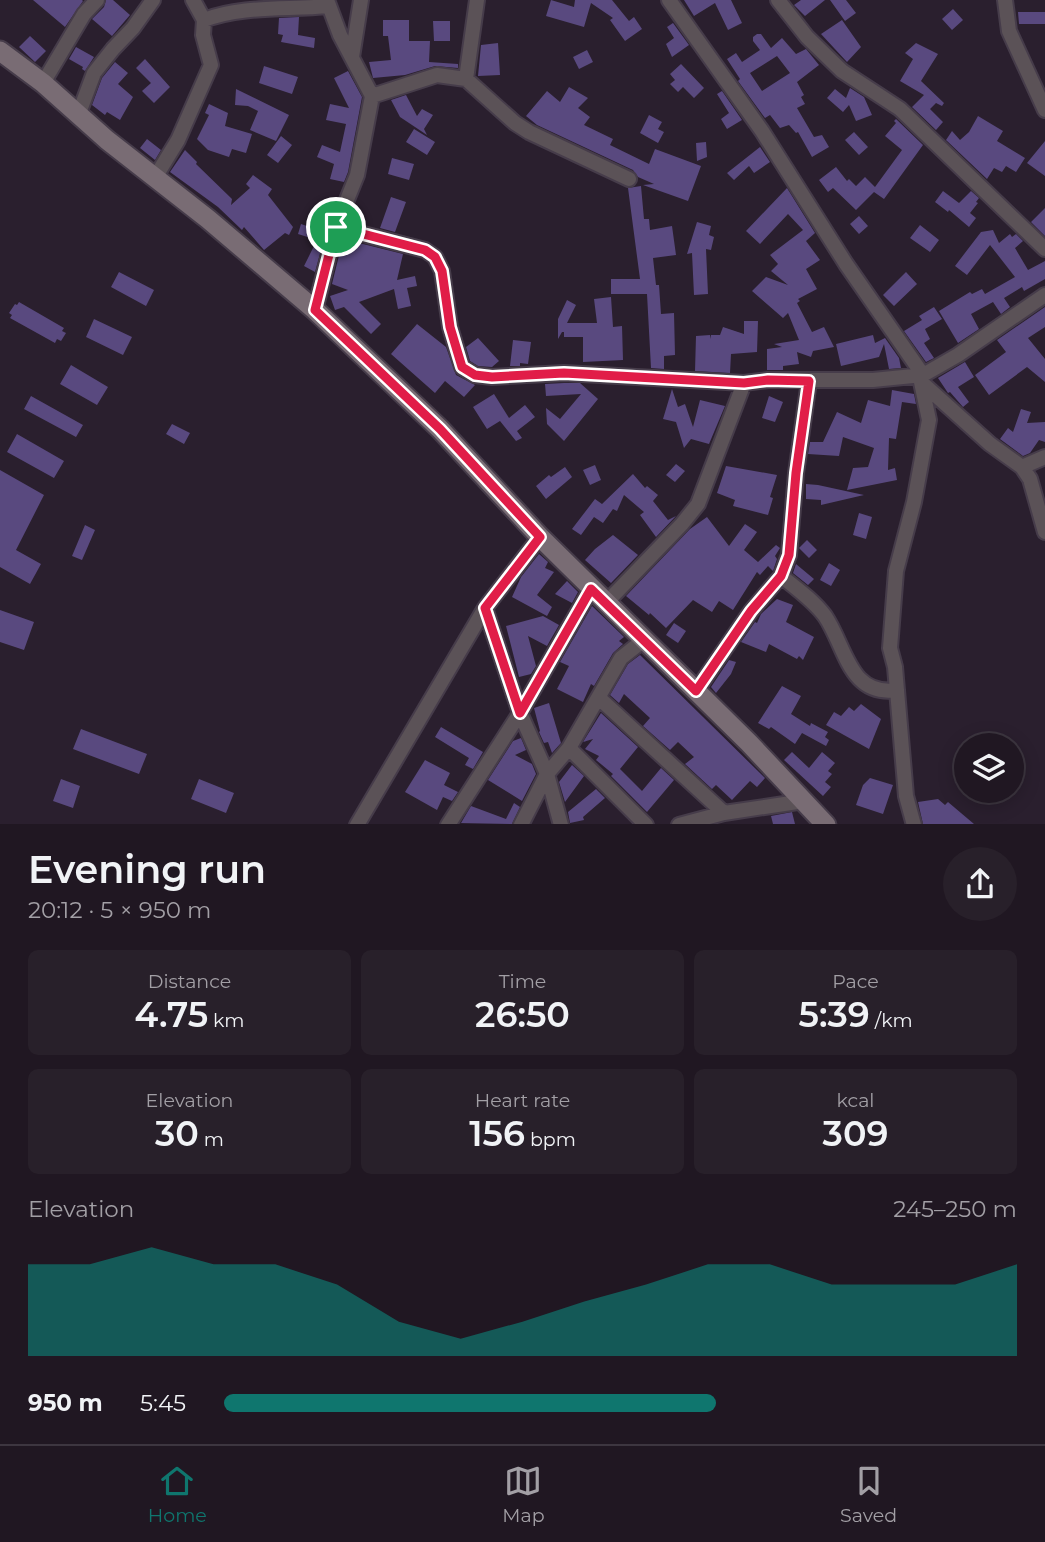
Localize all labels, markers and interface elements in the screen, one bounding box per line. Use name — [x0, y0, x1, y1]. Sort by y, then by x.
pin — [306, 197, 366, 257]
icon: arrive — [317, 208, 355, 246]
map controls — [954, 733, 1024, 803]
button: layers — [954, 733, 1024, 803]
text: Evening run — [28, 846, 266, 893]
button: share — [943, 847, 1017, 921]
text: 20:12 · 5 × 950 m — [28, 896, 211, 924]
text: Distance — [148, 970, 231, 993]
text: Time — [499, 970, 546, 993]
text: Pace — [832, 970, 879, 993]
text: 4.75 — [135, 993, 208, 1036]
text: 26:50 — [475, 993, 570, 1036]
text: 5:39 — [798, 993, 870, 1036]
text: km — [208, 1009, 244, 1032]
text: /km — [870, 1009, 913, 1032]
text: Elevation — [146, 1089, 233, 1112]
text: Heart rate — [475, 1089, 570, 1112]
text: kcal — [837, 1089, 874, 1112]
text: 30 — [155, 1112, 199, 1155]
text: 156 — [469, 1112, 525, 1155]
text: 309 — [823, 1112, 888, 1155]
text: m — [199, 1128, 224, 1151]
text: bpm — [525, 1128, 576, 1151]
text: Elevation — [28, 1195, 134, 1223]
text: 245–250 m — [893, 1195, 1017, 1223]
text: 950 m — [28, 1389, 103, 1417]
text: 5:45 — [140, 1389, 186, 1417]
tab: Home — [148, 1462, 207, 1527]
tab: Map — [502, 1462, 545, 1527]
tab: Saved — [840, 1462, 897, 1527]

